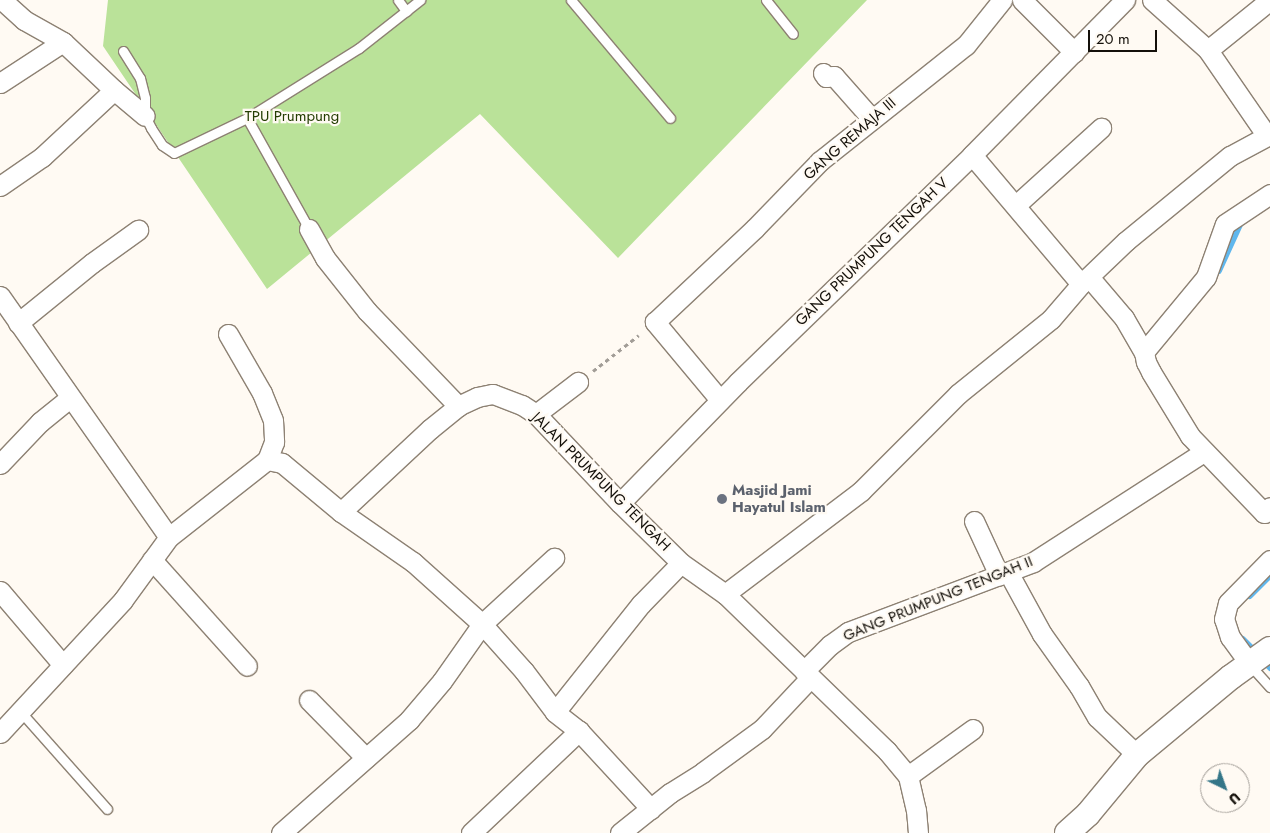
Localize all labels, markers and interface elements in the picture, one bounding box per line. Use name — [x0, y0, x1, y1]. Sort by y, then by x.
scale bar — [1090, 20, 1159, 52]
text: 20 m — [1096, 28, 1130, 50]
street label: GANG REMAJA III — [800, 94, 900, 184]
park label: TPU Prumpung — [245, 108, 339, 126]
street label: GANG PRUMPUNG TENGAH V — [792, 174, 952, 330]
street label: JALAN PRUMPUNG TENGAH — [528, 409, 674, 555]
place label: Masjid Jami Hayatul Islam — [732, 481, 826, 516]
marker: Masjid Jami Hayatul Islam — [716, 493, 728, 505]
street label: GANG PRUMPUNG TENGAH II — [841, 553, 1035, 645]
north arrow — [1200, 763, 1250, 813]
text: U — [1224, 788, 1245, 809]

